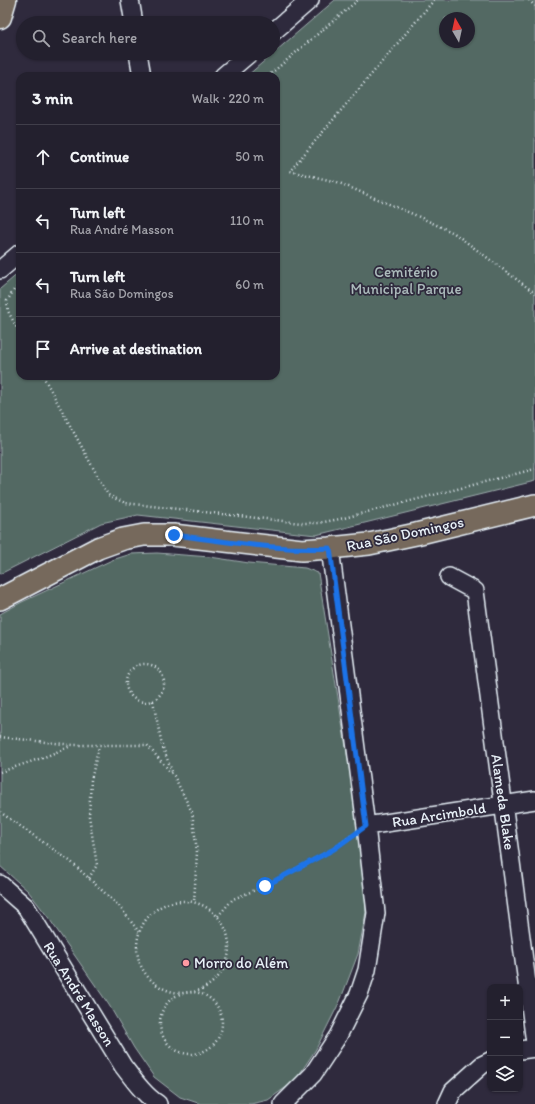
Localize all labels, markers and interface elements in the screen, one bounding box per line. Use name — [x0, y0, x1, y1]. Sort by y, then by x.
north arrow — [439, 12, 475, 48]
search box — [16, 16, 280, 60]
icon: search — [30, 27, 52, 49]
text: Search here — [62, 29, 137, 47]
text: 3 min — [32, 88, 73, 108]
text: Walk · 220 m — [192, 91, 264, 106]
icon: ahead — [32, 146, 54, 168]
text: Continue — [70, 148, 129, 166]
text: 50 m — [235, 149, 264, 164]
text: Turn left — [70, 204, 125, 222]
icon: left — [32, 210, 54, 232]
text: 110 m — [230, 213, 264, 228]
text: Rua André Masson — [70, 222, 174, 237]
park label: Cemitério Municipal Parque — [350, 263, 462, 298]
text: Turn left — [70, 268, 125, 286]
icon: left — [32, 274, 54, 296]
text: 60 m — [235, 277, 264, 292]
text: Rua São Domingos — [70, 286, 173, 301]
icon: arrive — [32, 338, 54, 360]
text: Arrive at destination — [70, 340, 202, 358]
street label: Rua São Domingos — [345, 513, 466, 555]
route end — [165, 526, 183, 544]
street label: Alameda Blake — [487, 753, 519, 851]
street label: Rua Arcimbold — [391, 799, 487, 831]
route start — [256, 877, 274, 895]
street label: Rua André Masson — [40, 938, 119, 1050]
place label: Morro do Além — [194, 954, 288, 972]
marker: Morro do Além — [181, 958, 191, 968]
map controls — [487, 984, 523, 1092]
button: + — [487, 984, 523, 1020]
button: − — [487, 1020, 523, 1056]
button: layers — [487, 1056, 523, 1092]

